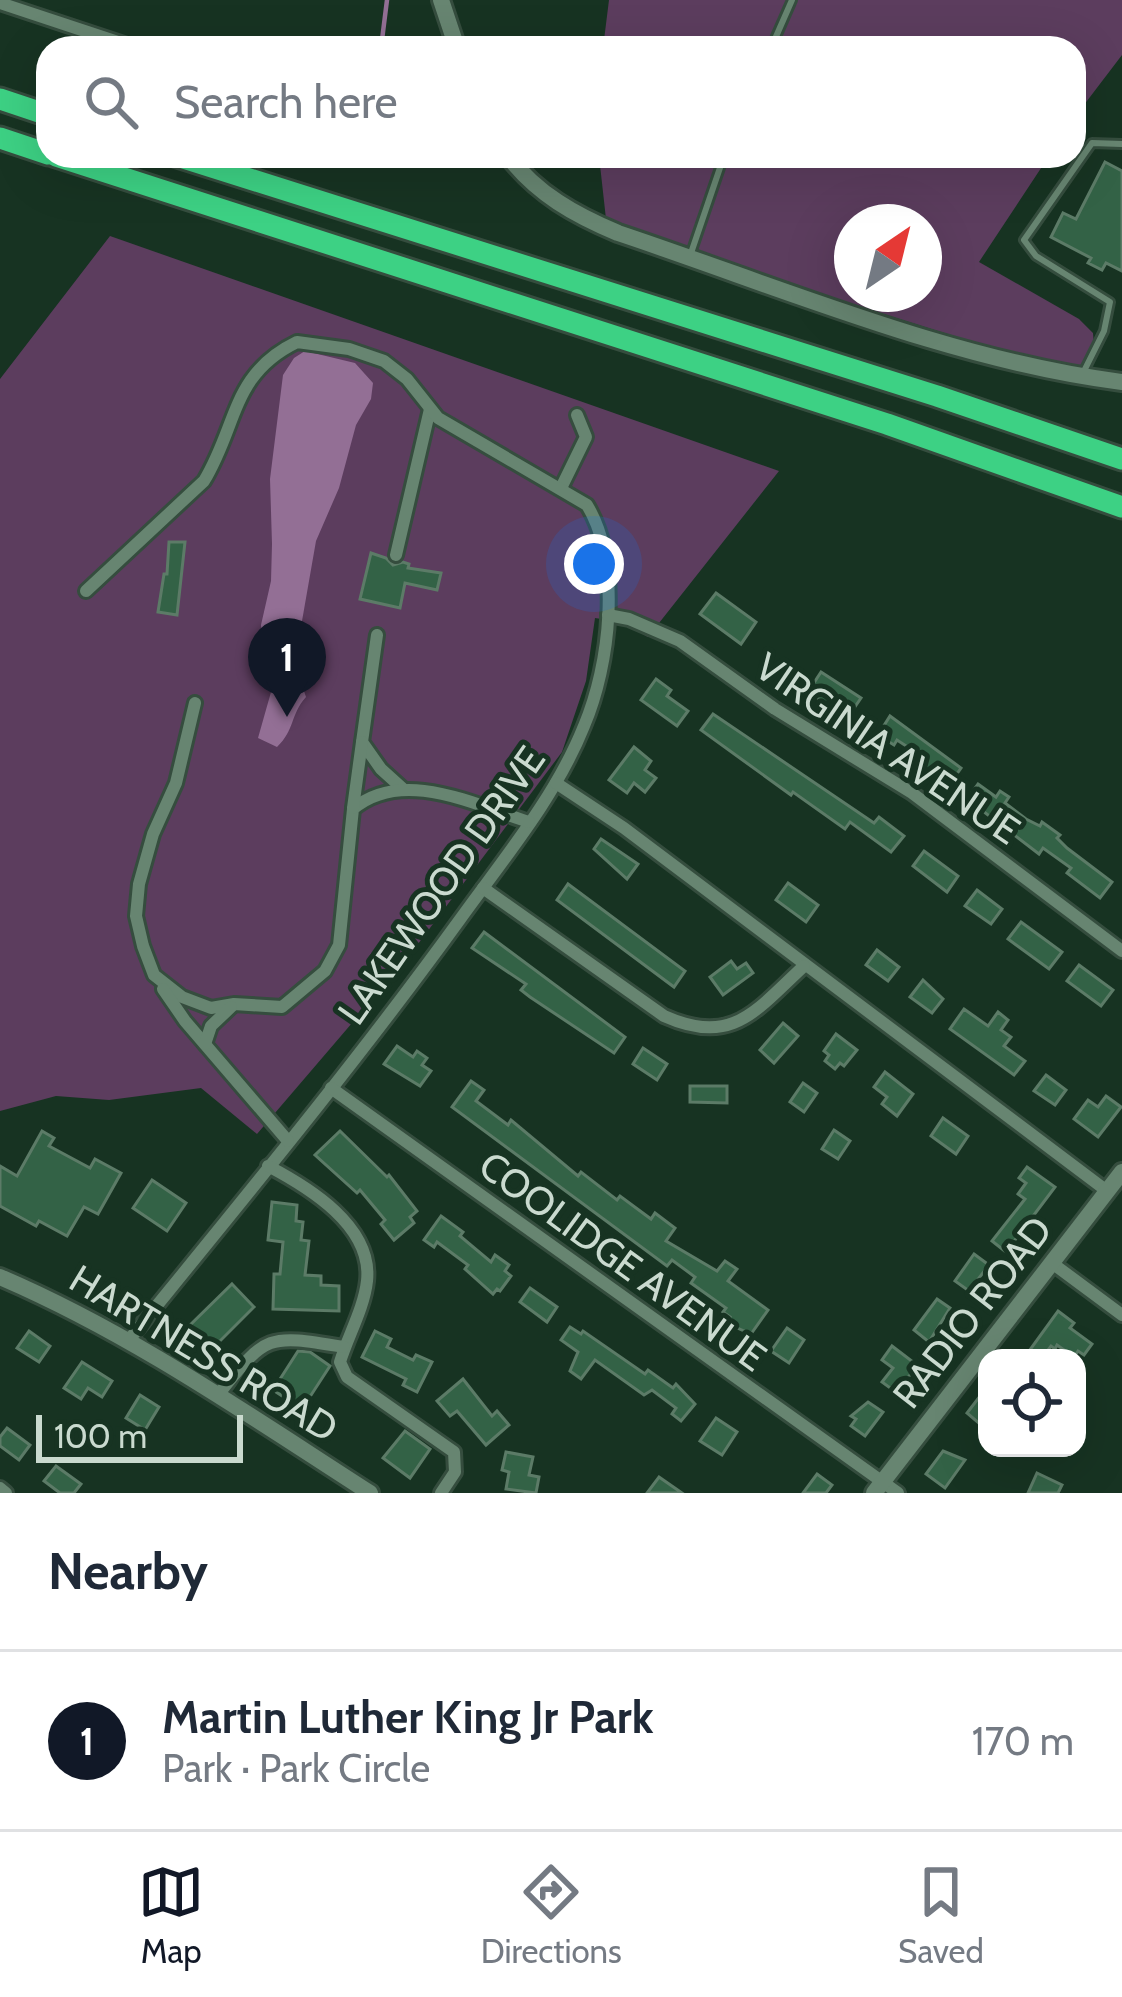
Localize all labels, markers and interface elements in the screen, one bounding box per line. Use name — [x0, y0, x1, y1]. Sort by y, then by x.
search box — [36, 36, 1086, 168]
icon: search — [78, 69, 144, 135]
text: Search here — [174, 75, 398, 129]
north arrow — [834, 204, 942, 312]
your location — [564, 534, 624, 594]
pin: 1 — [248, 618, 326, 717]
street label: VIRGINIA AVENUE — [747, 642, 1029, 854]
street label: LAKEWOOD DRIVE — [327, 737, 555, 1033]
street label: COOLIDGE AVENUE — [470, 1141, 776, 1381]
street label: RADIO ROAD — [882, 1207, 1062, 1417]
street label: HARTNESS ROAD — [61, 1254, 347, 1452]
map controls — [978, 1349, 1086, 1457]
button: locate — [978, 1349, 1086, 1457]
scale bar — [36, 1409, 243, 1462]
text: 100 m — [54, 1416, 147, 1456]
text: Nearby — [48, 1540, 208, 1602]
text: Martin Luther King Jr Park — [162, 1690, 654, 1744]
text: 1 — [80, 1717, 94, 1765]
text: 170 m — [972, 1717, 1074, 1765]
text: Park · Park Circle — [162, 1744, 430, 1792]
tab: Map — [138, 1859, 204, 1971]
tab: Directions — [481, 1859, 622, 1971]
tab: Saved — [898, 1859, 984, 1971]

